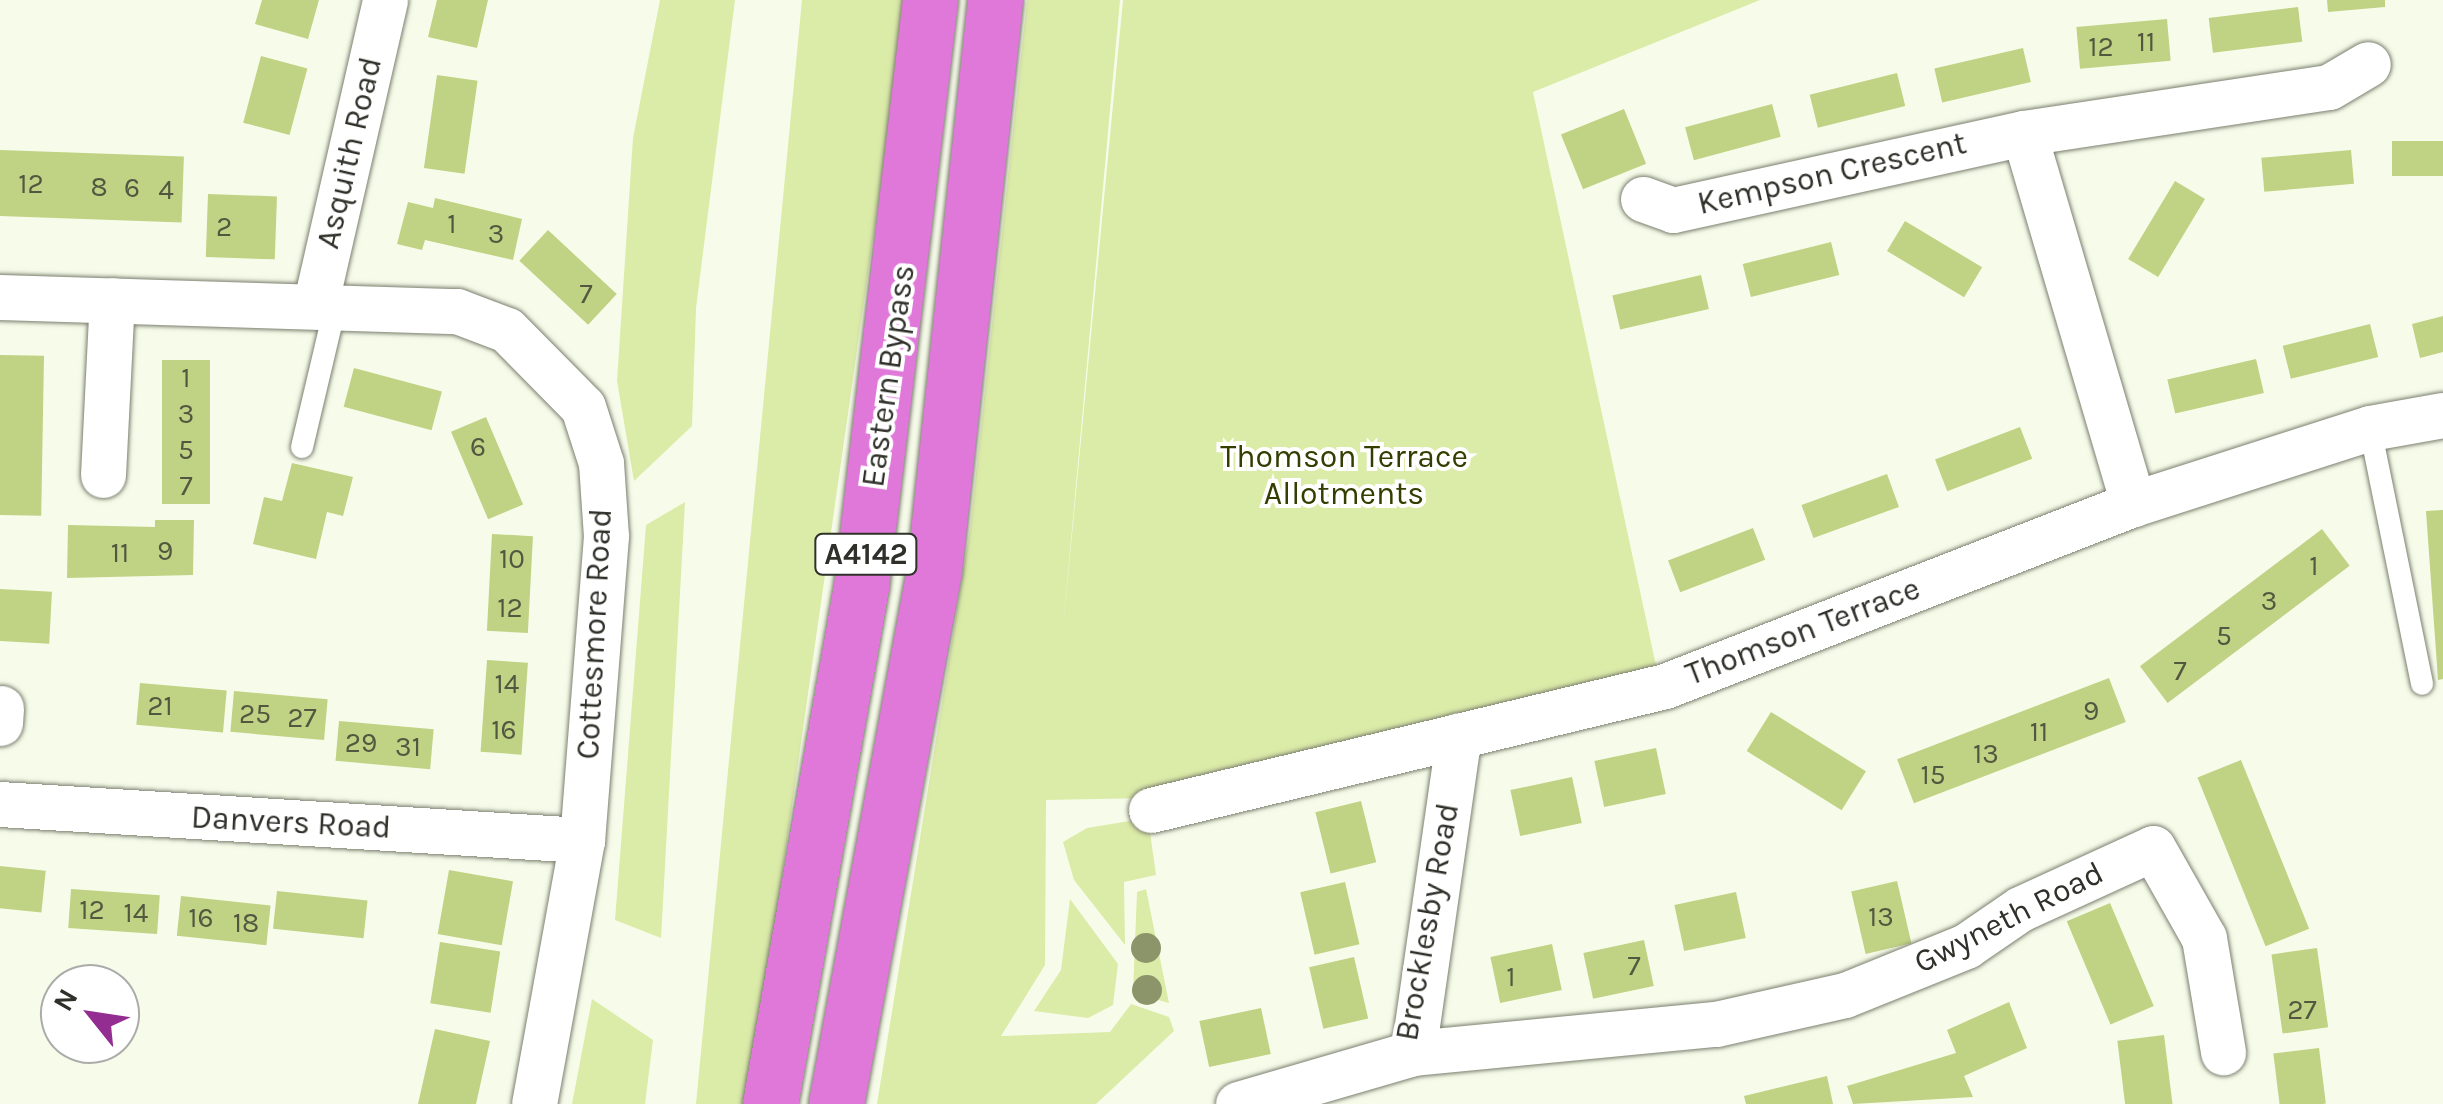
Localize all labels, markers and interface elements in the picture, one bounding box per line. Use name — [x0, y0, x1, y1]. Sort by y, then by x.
house number: 11 — [2137, 25, 2155, 59]
house number: 12 — [2088, 30, 2114, 64]
street label: Asquith Road — [309, 53, 391, 253]
street label: Kempson Crescent — [1694, 124, 1970, 224]
house number: 12 — [18, 167, 44, 201]
house number: 8 — [90, 170, 108, 204]
house number: 6 — [124, 171, 140, 205]
house number: 4 — [158, 173, 174, 207]
house number: 1 — [447, 207, 457, 241]
house number: 2 — [216, 210, 232, 244]
house number: 3 — [488, 217, 504, 251]
street label: Eastern Bypass — [854, 262, 924, 490]
house number: 7 — [579, 277, 593, 311]
house number: 1 — [181, 361, 191, 395]
house number: 3 — [178, 397, 194, 431]
house number: 6 — [470, 430, 486, 464]
house number: 5 — [178, 433, 194, 467]
park label: Thomson Terrace Allotments — [1220, 439, 1468, 514]
house number: 7 — [179, 469, 193, 503]
street label: Cottesmore Road — [569, 508, 621, 760]
road number: A4142 — [814, 529, 918, 579]
house number: 9 — [157, 534, 173, 568]
house number: 11 — [111, 536, 129, 570]
house number: 10 — [499, 542, 525, 576]
house number: 1 — [2309, 549, 2319, 583]
street label: Thomson Terrace — [1680, 570, 1926, 694]
house number: 3 — [2261, 584, 2277, 618]
house number: 12 — [497, 591, 523, 625]
house number: 5 — [2216, 619, 2232, 653]
house number: 7 — [2173, 654, 2187, 688]
house number: 14 — [495, 667, 519, 701]
house number: 21 — [147, 689, 173, 723]
house number: 9 — [2083, 694, 2099, 728]
house number: 25 — [239, 697, 271, 731]
house number: 27 — [287, 701, 317, 735]
house number: 16 — [491, 713, 517, 747]
house number: 11 — [2030, 715, 2048, 749]
house number: 29 — [345, 726, 377, 760]
house number: 31 — [395, 730, 421, 764]
house number: 13 — [1973, 737, 1999, 771]
house number: 15 — [1920, 758, 1946, 792]
street label: Danvers Road — [190, 799, 392, 847]
street label: Brocklesby Road — [1388, 800, 1468, 1044]
street label: Gwyneth Road — [1908, 854, 2110, 982]
house number: 12 — [79, 893, 105, 927]
house number: 14 — [124, 896, 148, 930]
house number: 13 — [1868, 900, 1894, 934]
house number: 16 — [188, 901, 214, 935]
house number: 18 — [233, 906, 259, 940]
house number: 7 — [1627, 949, 1641, 983]
house number: 1 — [1506, 960, 1516, 994]
north arrow — [40, 964, 140, 1064]
text: N — [46, 983, 85, 1017]
house number: 27 — [2287, 993, 2317, 1027]

